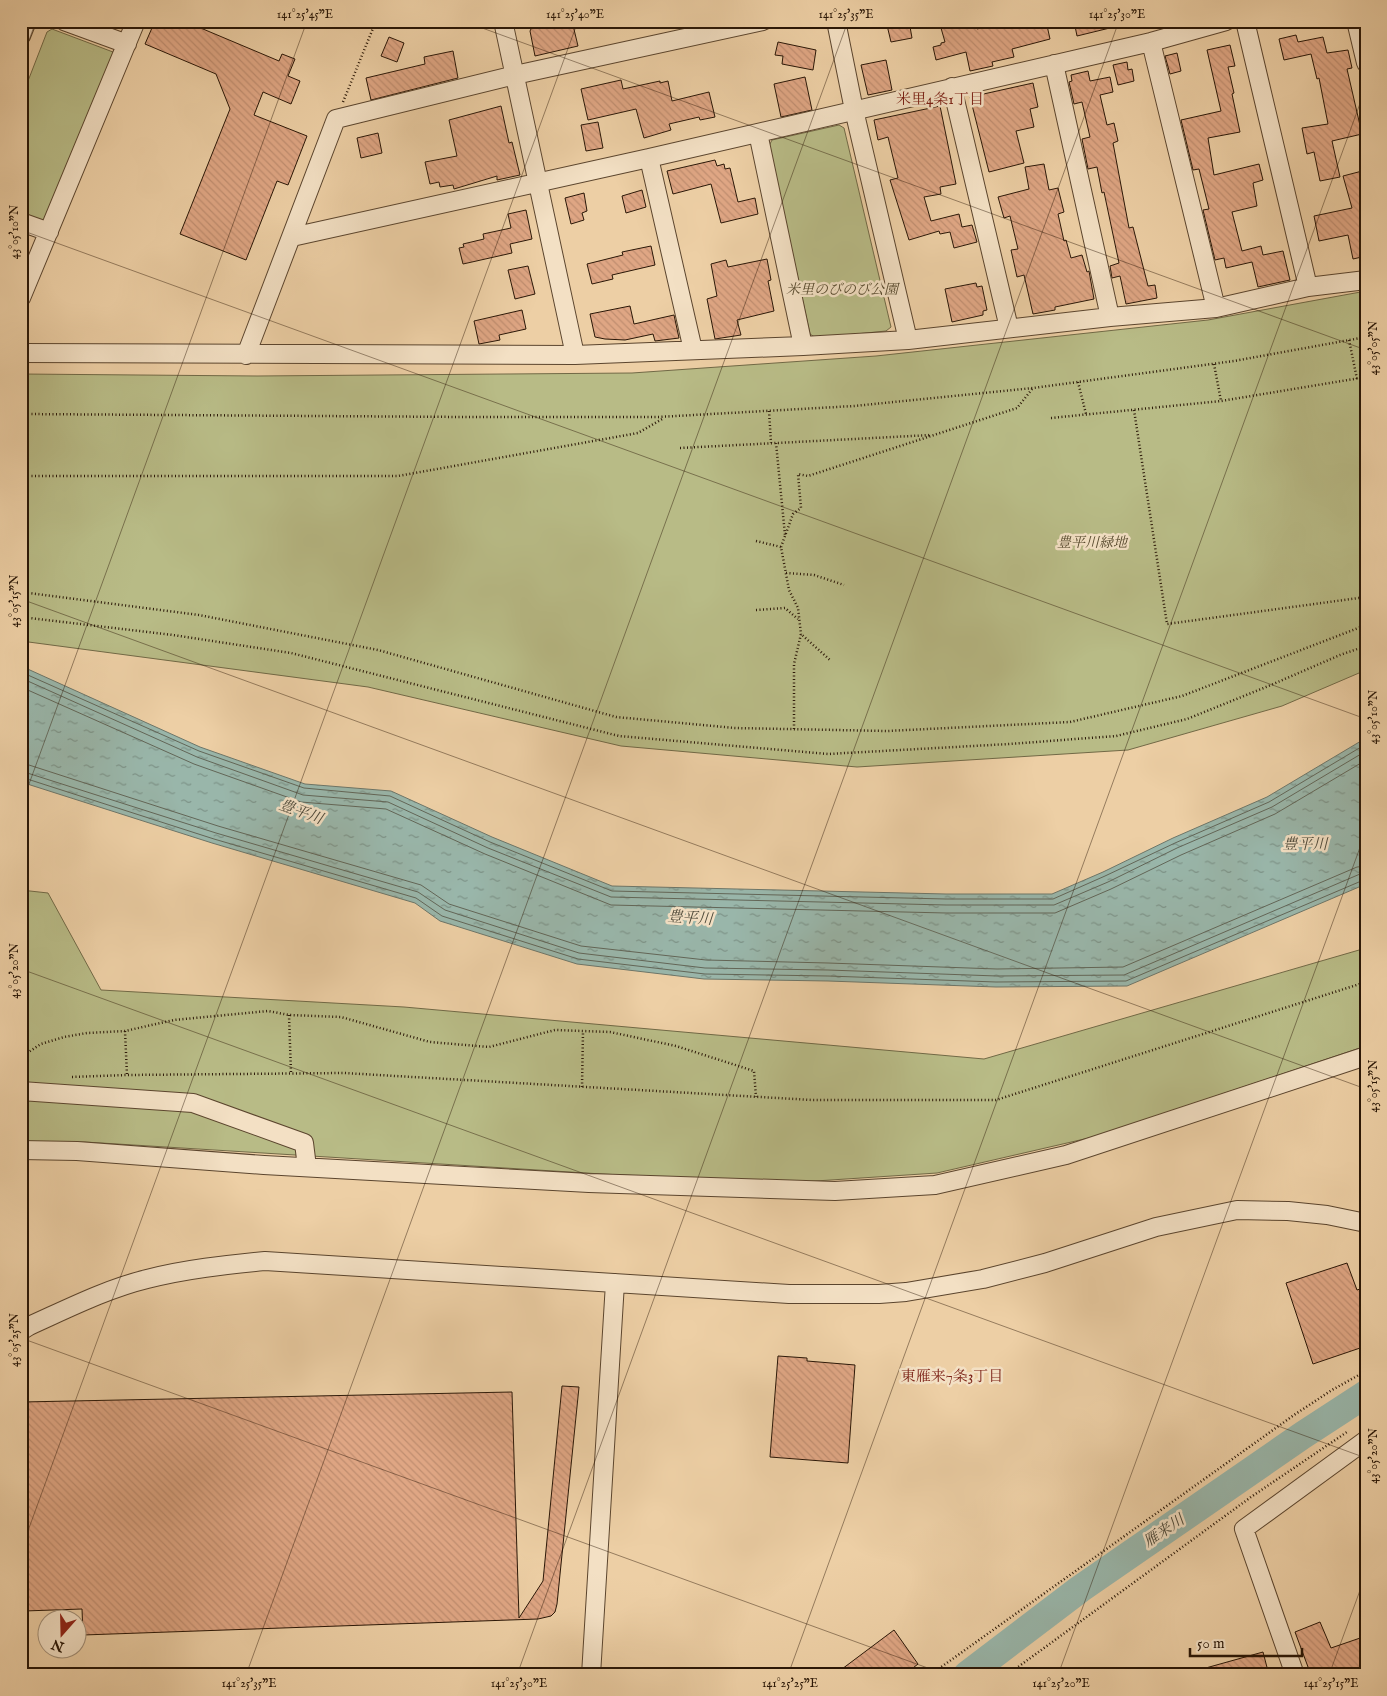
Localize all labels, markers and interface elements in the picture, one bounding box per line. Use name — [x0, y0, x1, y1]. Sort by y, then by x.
text: 141°25'45"E — [277, 7, 333, 22]
text: 141°25'40"E — [546, 7, 604, 22]
text: 141°25'35"E — [819, 7, 873, 22]
text: 141°25'30"E — [1089, 7, 1145, 22]
district label: 米里4条1丁目 — [896, 90, 984, 109]
text: 43°05'10"N — [7, 204, 22, 259]
park label: 米里のびのび公園 — [786, 281, 900, 299]
text: 43°05'05"N — [1366, 320, 1381, 375]
park label: 豊平川緑地 — [1057, 534, 1129, 552]
text: 43°05'15"N — [7, 574, 22, 627]
text: 43°05'10"N — [1366, 689, 1381, 744]
water label: 豊平川 — [277, 795, 327, 829]
water label: 豊平川 — [1282, 835, 1329, 854]
water label: 豊平川 — [667, 907, 715, 929]
text: 43°05'20"N — [7, 943, 22, 999]
text: 43°05'15"N — [1366, 1059, 1381, 1112]
text: 43°05'25"N — [7, 1312, 22, 1367]
district label: 東雁来7条3丁目 — [901, 1367, 1003, 1386]
text: 43°05'20"N — [1366, 1428, 1381, 1484]
water label: 雁来川 — [1140, 1509, 1190, 1551]
north arrow — [38, 1608, 88, 1658]
scale bar — [1190, 1626, 1302, 1658]
text: 50 m — [1197, 1634, 1225, 1653]
text: N — [49, 1635, 68, 1656]
text: 141°25'35"E — [222, 1676, 276, 1691]
text: 141°25'30"E — [491, 1676, 547, 1691]
text: 141°25'25"E — [762, 1676, 818, 1691]
text: 141°25'20"E — [1032, 1676, 1090, 1691]
text: 141°25'15"E — [1304, 1676, 1358, 1691]

